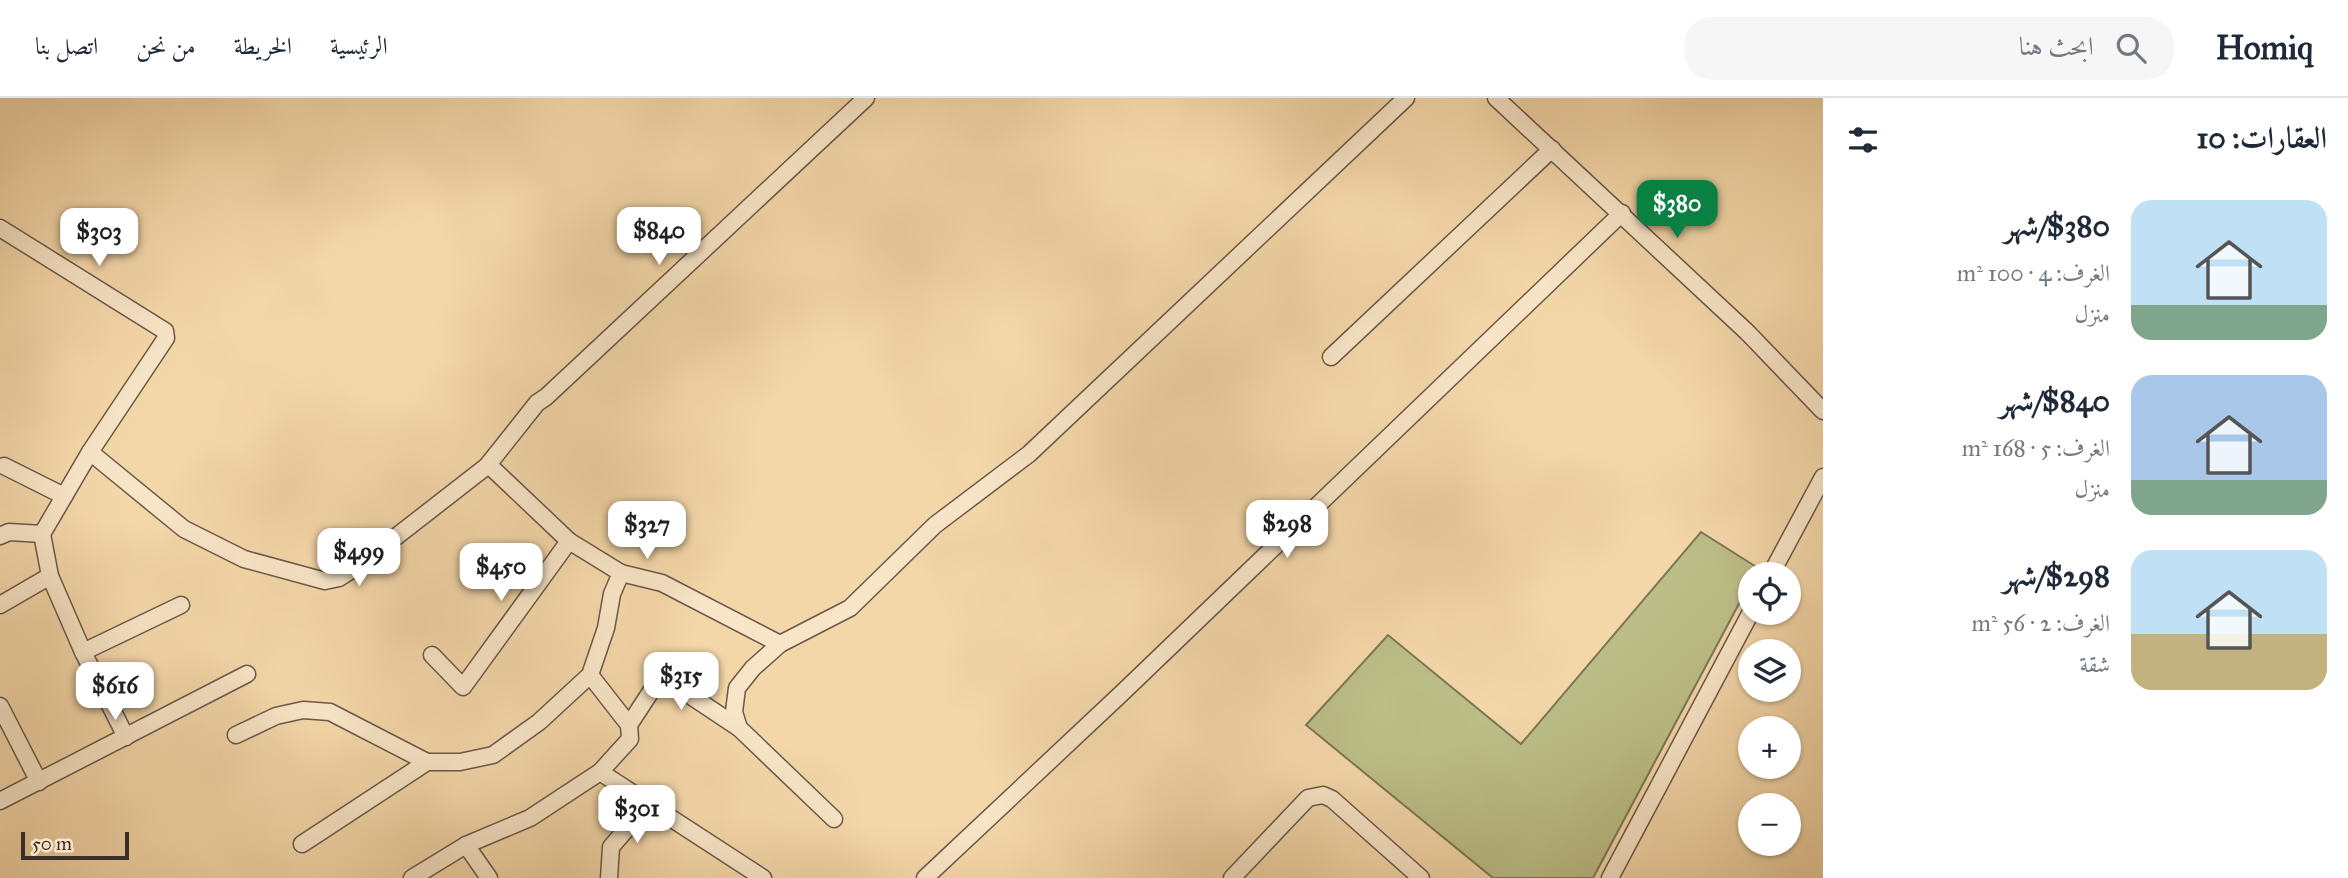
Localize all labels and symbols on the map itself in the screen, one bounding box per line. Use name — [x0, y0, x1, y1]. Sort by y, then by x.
pin: $380 — [1636, 180, 1718, 240]
pin: $303 — [58, 208, 140, 268]
pin: $840 — [618, 208, 700, 267]
pin: $298 — [1246, 500, 1328, 560]
pin: $327 — [606, 502, 688, 561]
pin: $499 — [318, 528, 400, 588]
pin: $450 — [460, 544, 542, 603]
pin: $315 — [640, 652, 722, 712]
pin: $616 — [74, 662, 156, 722]
pin: $301 — [596, 786, 678, 845]
scale bar — [21, 829, 130, 861]

